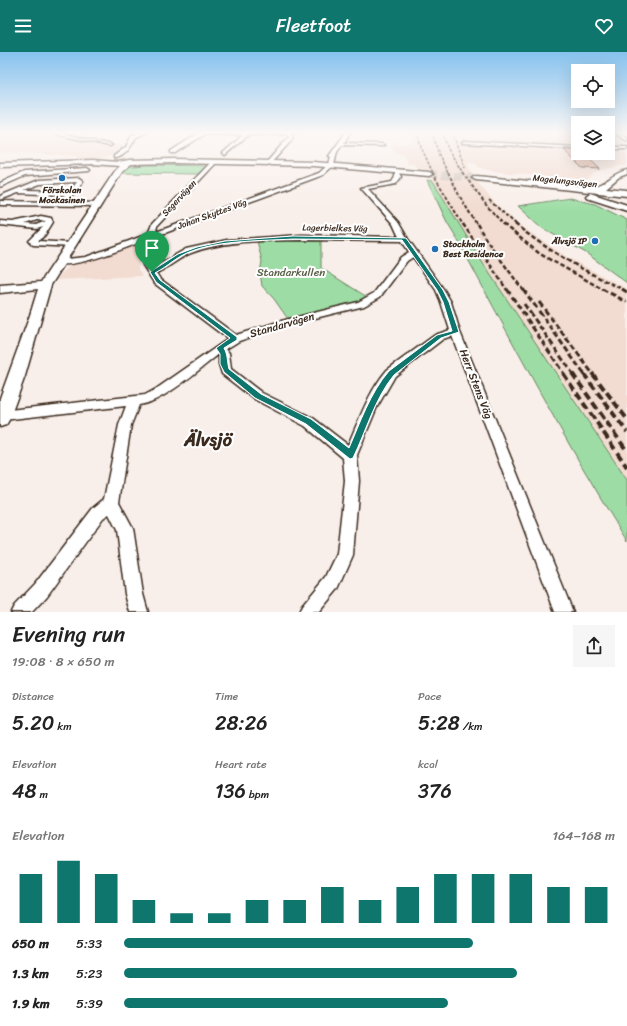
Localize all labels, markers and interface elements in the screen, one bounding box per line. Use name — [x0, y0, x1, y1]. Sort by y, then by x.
text: Fleetfoot — [276, 10, 351, 42]
icon: menu — [12, 15, 34, 37]
icon: heart — [593, 15, 615, 37]
map controls — [571, 64, 615, 160]
button: locate — [571, 64, 615, 108]
button: layers — [571, 116, 615, 160]
street label: Magelungsvägen — [532, 170, 598, 192]
marker: Förskolan Mockasinen — [57, 173, 67, 183]
street label: Segervägen — [158, 176, 200, 220]
place label: Förskolan Mockasinen — [38, 182, 85, 208]
street label: Johan Skyttes Väg — [174, 194, 249, 234]
street label: Lagerbielkes Väg — [302, 219, 368, 237]
pin — [135, 231, 169, 272]
place label: Älvsjö IP — [551, 233, 588, 249]
place label: Stockholm Best Residence — [442, 236, 504, 262]
marker: Älvsjö IP — [590, 236, 600, 246]
icon: arrive — [141, 237, 163, 259]
marker: Stockholm Best Residence — [430, 244, 440, 254]
park label: Standarkullen — [257, 263, 325, 282]
street label: Standarvägen — [247, 307, 317, 343]
street label: Herr Stens Väg — [454, 346, 498, 422]
district label: Älvsjö — [183, 424, 234, 456]
text: Evening run — [12, 615, 125, 654]
button: share — [573, 625, 615, 667]
text: 19:08 · 8 × 650 m — [12, 650, 115, 673]
text: Distance — [12, 687, 54, 706]
text: Time — [215, 687, 238, 706]
text: Pace — [418, 687, 441, 706]
text: 5.20 — [12, 706, 54, 741]
text: 28:26 — [215, 706, 268, 741]
text: 5:28 — [418, 706, 460, 741]
text: km — [54, 717, 72, 736]
text: /km — [460, 717, 482, 736]
text: Elevation — [12, 755, 57, 774]
text: Heart rate — [215, 755, 267, 774]
text: kcal — [418, 755, 438, 774]
text: 48 — [12, 774, 37, 809]
text: 136 — [215, 774, 246, 809]
text: 376 — [418, 774, 452, 809]
text: m — [37, 785, 48, 804]
text: bpm — [246, 785, 269, 804]
text: Elevation — [12, 824, 65, 847]
text: 164–168 m — [552, 824, 615, 847]
text: 650 m — [12, 932, 49, 955]
text: 5:33 — [76, 932, 102, 955]
text: 1.3 km — [12, 962, 49, 985]
text: 5:23 — [76, 962, 103, 985]
text: 1.9 km — [12, 992, 50, 1015]
text: 5:39 — [76, 992, 103, 1015]

